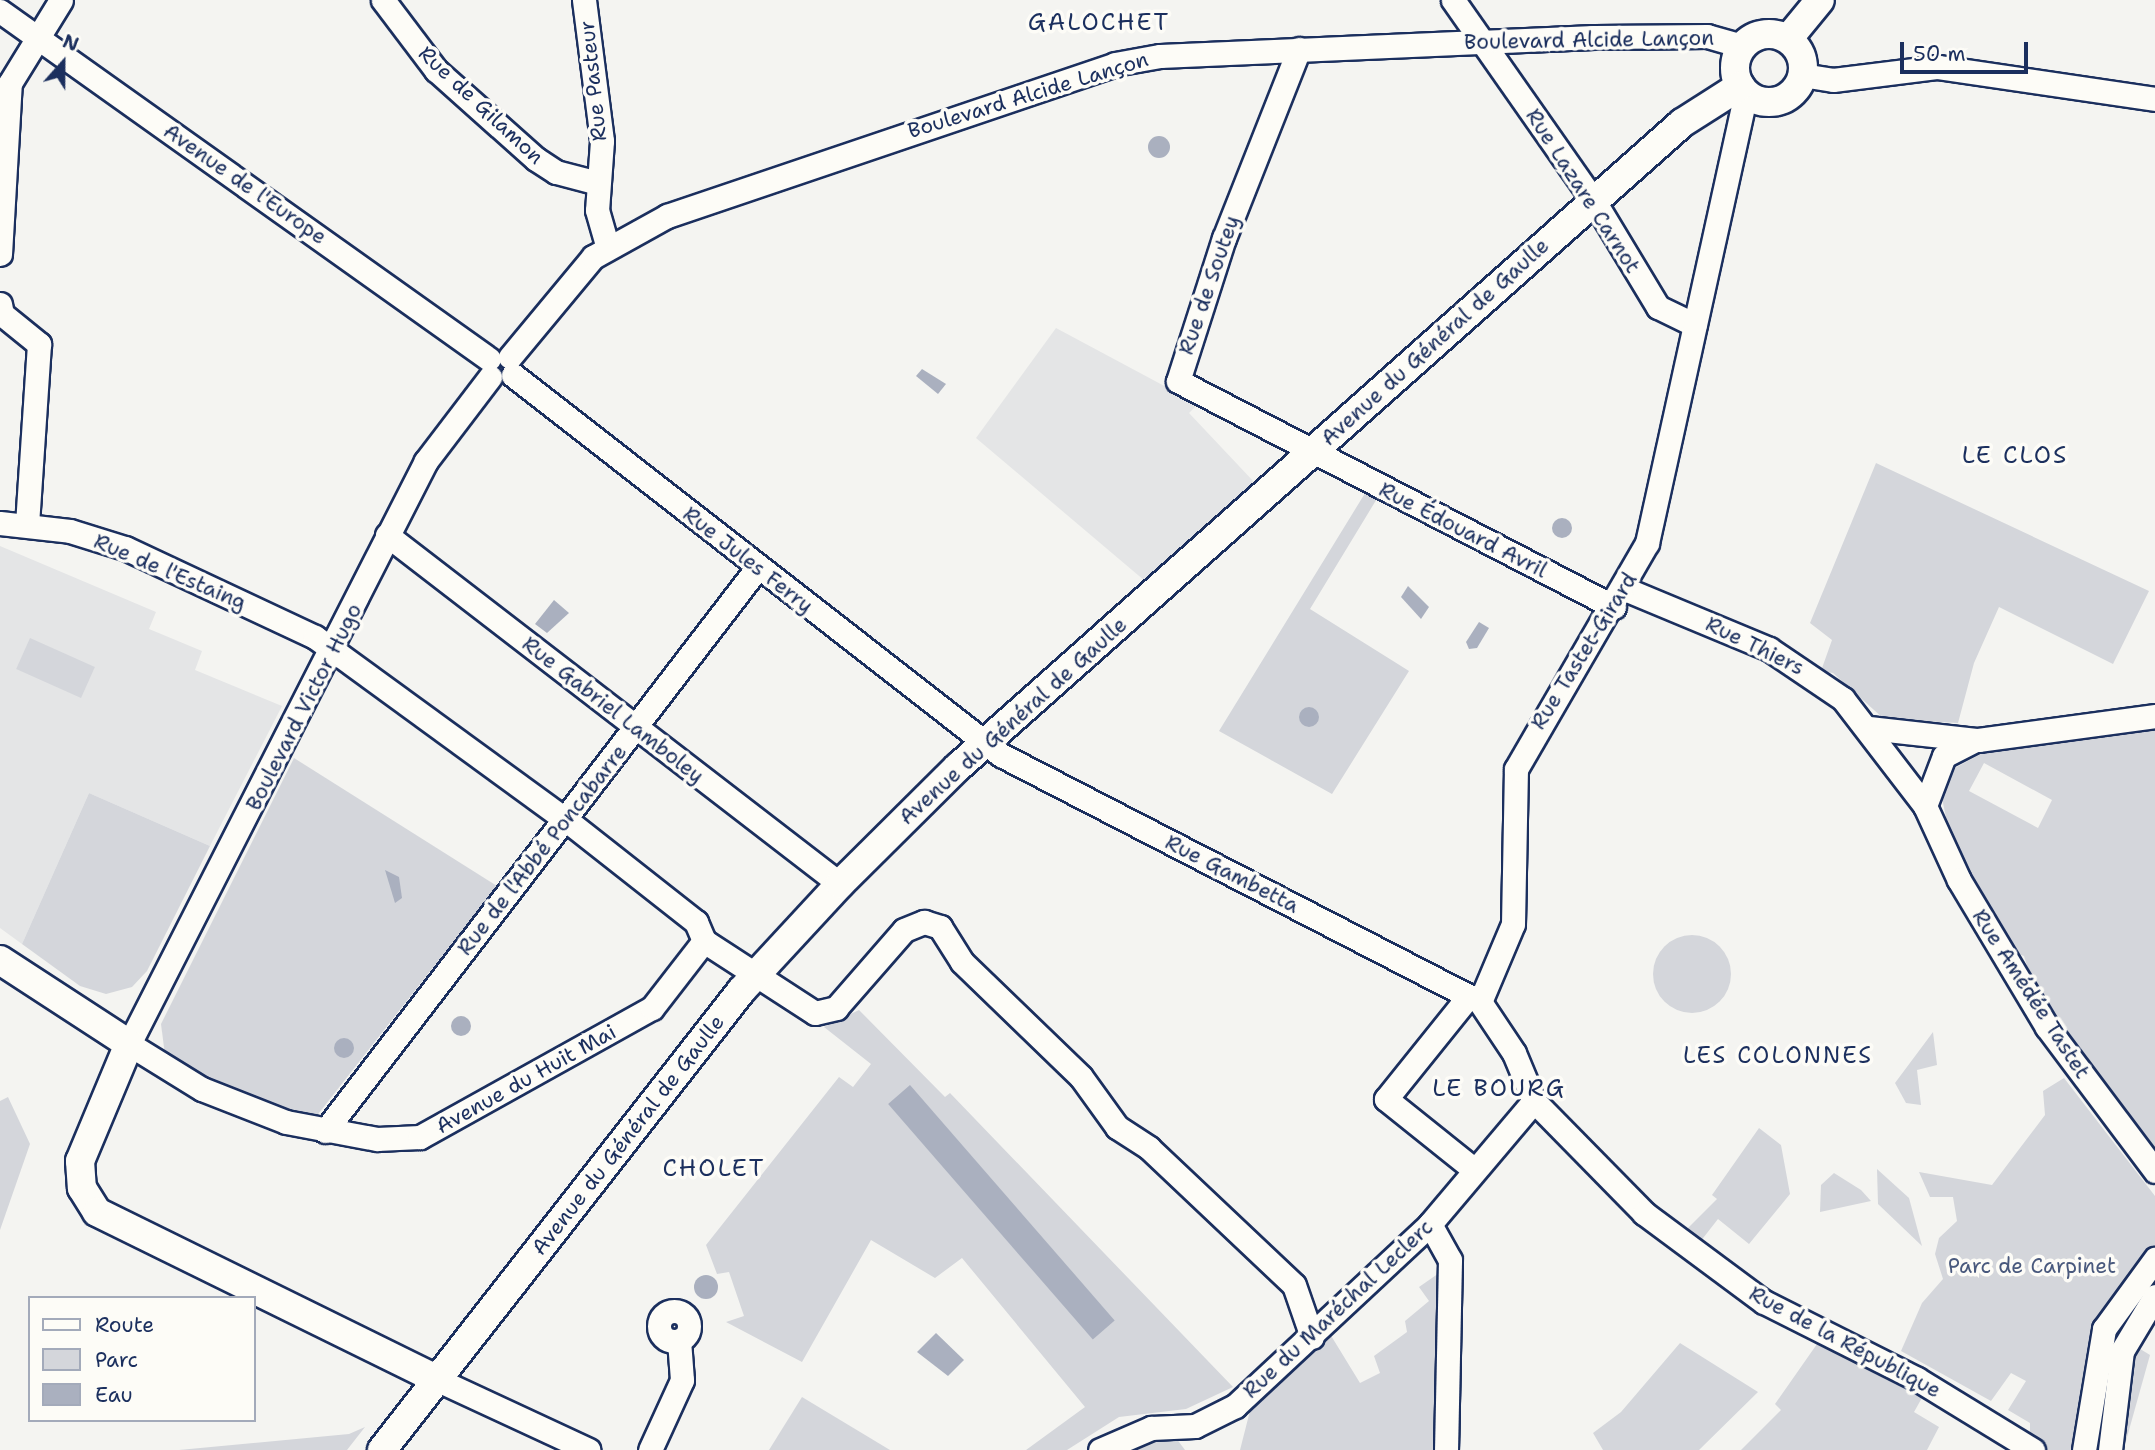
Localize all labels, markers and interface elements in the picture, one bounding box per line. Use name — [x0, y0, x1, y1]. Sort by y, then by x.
district label: GALOCHET — [1029, 9, 1169, 37]
street label: Rue Pasteur — [574, 19, 612, 143]
street label: Boulevard Alcide Lançon — [1464, 25, 1714, 55]
north arrow — [28, 28, 98, 98]
scale bar — [1903, 28, 2031, 72]
text: N — [59, 29, 82, 57]
text: 50 m — [1913, 40, 1966, 68]
street label: Rue de Gilamon — [413, 41, 549, 169]
street label: Boulevard Alcide Lançon — [905, 46, 1151, 144]
street label: Rue Lazare Carnot — [1520, 104, 1646, 278]
street label: Avenue de l'Europe — [159, 118, 331, 250]
street label: Rue de Soutey — [1173, 212, 1245, 358]
street label: Avenue du Général de Gaulle — [1316, 233, 1554, 451]
district label: LE CLOS — [1963, 442, 2067, 470]
street label: Rue Édouard Avril — [1375, 477, 1551, 583]
street label: Rue Jules Ferry — [678, 501, 818, 619]
street label: Rue de l'Estaing — [90, 529, 250, 615]
street label: Rue Tastet-Girard — [1526, 568, 1642, 734]
street label: Boulevard Victor Hugo — [241, 599, 367, 815]
street label: Rue Thiers — [1702, 611, 1808, 681]
street label: Avenue du Général de Gaulle — [894, 612, 1132, 830]
street label: Rue Gabriel Lamboley — [517, 631, 709, 789]
street label: Rue de l'Abbé Poncabarre — [452, 740, 632, 960]
street label: Rue Gambetta — [1161, 830, 1303, 918]
street label: Rue Amédée Tastet — [1967, 905, 2095, 1083]
street label: Avenue du Général de Gaulle — [526, 1010, 730, 1260]
street label: Avenue du Huit Mai — [432, 1019, 620, 1139]
district label: LES COLONNES — [1684, 1041, 1872, 1069]
district label: LE BOURG — [1433, 1075, 1565, 1103]
district label: CHOLET — [663, 1155, 765, 1183]
street label: Rue du Maréchal Leclerc — [1238, 1215, 1438, 1403]
park label: Parc de Carpinet — [1948, 1253, 2116, 1279]
street label: Rue de la République — [1745, 1281, 1945, 1403]
legend — [28, 1296, 256, 1422]
text: Route — [95, 1311, 154, 1339]
text: Parc — [95, 1346, 138, 1374]
text: Eau — [95, 1381, 133, 1409]

